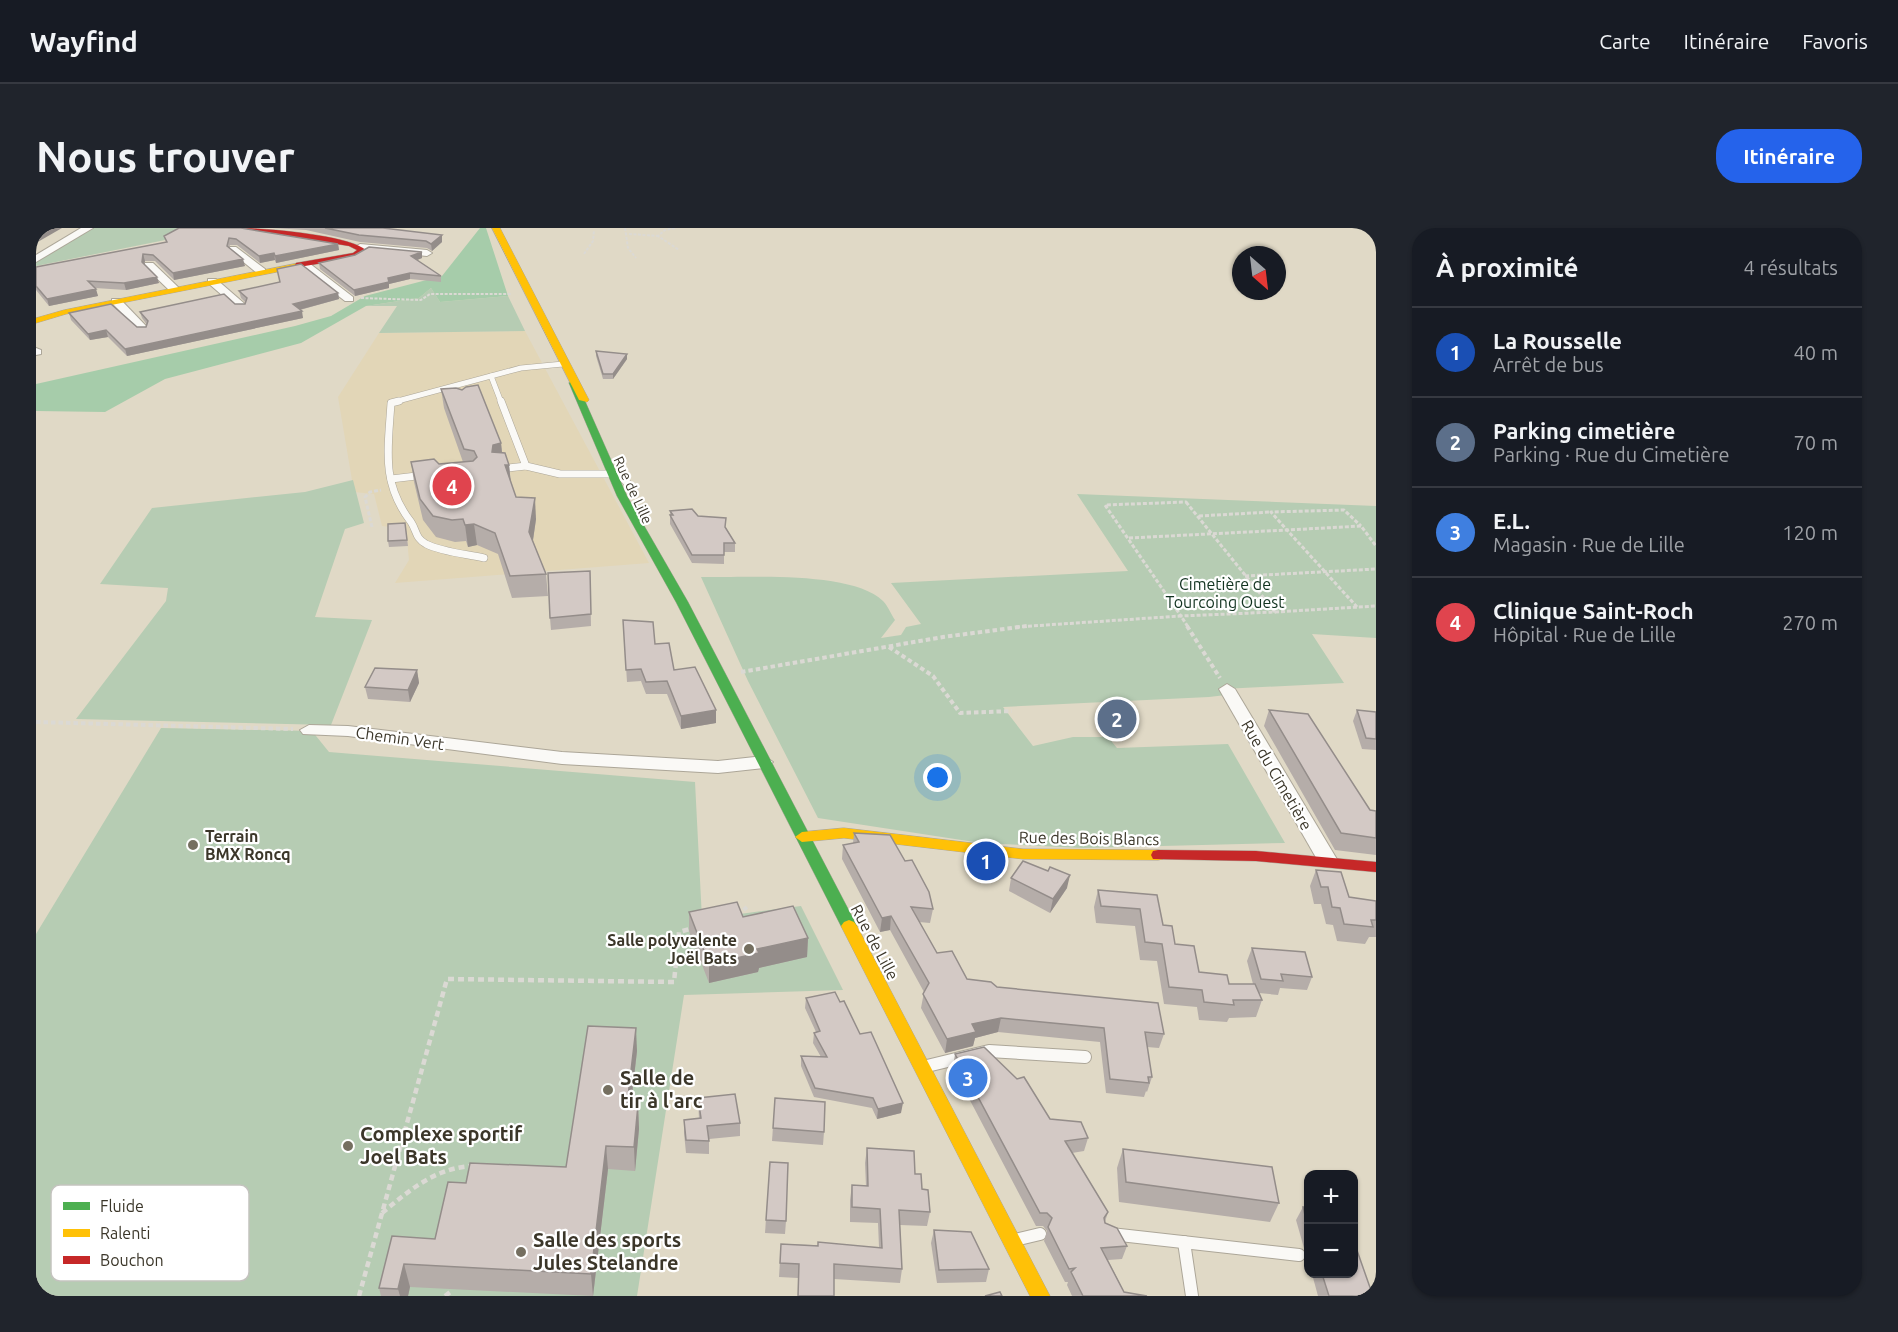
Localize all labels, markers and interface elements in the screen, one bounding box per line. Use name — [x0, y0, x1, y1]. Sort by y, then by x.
text: Wayfind — [30, 26, 138, 57]
text: Carte — [1599, 29, 1651, 53]
text: Itinéraire — [1684, 29, 1769, 53]
text: Favoris — [1802, 29, 1868, 53]
button: Itinéraire — [1716, 129, 1862, 183]
text: Nous trouver — [36, 133, 295, 180]
north arrow — [1232, 246, 1286, 300]
text: À proximité — [1436, 253, 1578, 282]
text: 4 résultats — [1744, 256, 1838, 279]
text: La Rousselle — [1493, 328, 1622, 353]
text: 1 — [1450, 341, 1461, 364]
text: 40 m — [1794, 341, 1838, 364]
text: Arrêt de bus — [1493, 353, 1604, 376]
text: Parking cimetière — [1493, 418, 1675, 443]
text: 2 — [1450, 431, 1461, 454]
text: 70 m — [1794, 431, 1838, 454]
text: Parking · Rue du Cimetière — [1493, 443, 1730, 466]
street label: Rue de Lille — [610, 454, 656, 526]
pin: 4 — [432, 464, 472, 508]
text: E.L. — [1493, 508, 1530, 533]
text: 3 — [1450, 521, 1461, 544]
text: 120 m — [1782, 521, 1838, 544]
text: Magasin · Rue de Lille — [1493, 533, 1685, 556]
park label: Cimetière de Tourcoing Ouest — [1166, 575, 1285, 611]
text: Clinique Saint-Roch — [1493, 598, 1694, 623]
text: 4 — [1450, 611, 1461, 634]
text: 270 m — [1782, 611, 1838, 634]
text: Hôpital · Rue de Lille — [1493, 623, 1676, 646]
pin: 2 — [1098, 696, 1136, 742]
street label: Rue du Cimetière — [1238, 717, 1316, 833]
street label: Chemin Vert — [355, 723, 446, 753]
your location — [923, 763, 952, 792]
place label: Terrain BMX Roncq — [205, 827, 291, 863]
street label: Rue des Bois Blancs — [1019, 828, 1159, 848]
marker: Terrain BMX Roncq — [186, 838, 200, 852]
pin: 1 — [966, 838, 1006, 884]
street label: Rue de Lille — [848, 901, 902, 983]
place label: Salle polyvalente Joël Bats — [607, 931, 737, 967]
marker: Salle polyvalente Joël Bats — [742, 942, 756, 956]
pin: 3 — [948, 1056, 988, 1100]
place label: Salle de tir à l'arc — [620, 1066, 703, 1112]
marker: Salle de tir à l'arc — [601, 1083, 615, 1097]
place label: Complexe sportif Joel Bats — [360, 1122, 523, 1168]
marker: Complexe sportif Joel Bats — [341, 1139, 355, 1153]
map controls — [1304, 1170, 1358, 1278]
button: + — [1304, 1170, 1358, 1224]
legend — [51, 1185, 249, 1281]
text: Fluide — [100, 1197, 144, 1215]
text: Ralenti — [100, 1224, 151, 1242]
button: − — [1304, 1224, 1358, 1278]
place label: Salle des sports Jules Stelandre — [533, 1228, 681, 1274]
marker: Salle des sports Jules Stelandre — [514, 1245, 528, 1259]
text: Bouchon — [100, 1251, 164, 1269]

